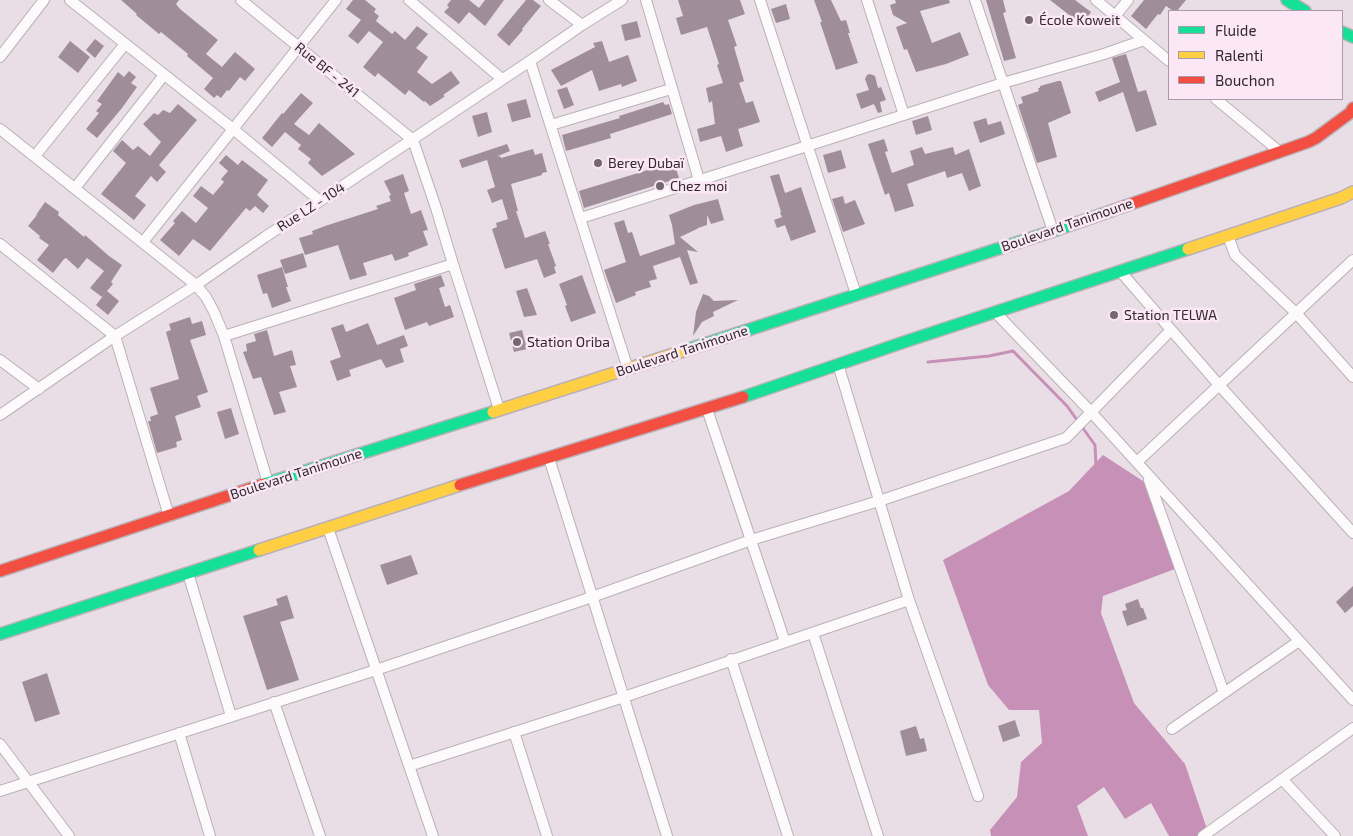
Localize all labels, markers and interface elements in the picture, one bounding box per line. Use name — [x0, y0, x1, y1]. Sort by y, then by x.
legend — [1168, 10, 1343, 100]
place label: École Koweit — [1039, 12, 1120, 28]
marker: École Koweit — [1023, 14, 1035, 26]
text: Fluide — [1215, 21, 1256, 39]
street label: Rue BF - 241 — [291, 39, 363, 101]
text: Ralenti — [1215, 46, 1263, 64]
text: Bouchon — [1215, 71, 1275, 89]
place label: Berey Dubaï — [608, 155, 684, 171]
marker: Berey Dubaï — [592, 157, 604, 169]
place label: Chez moi — [670, 178, 728, 194]
street label: Rue LZ - 104 — [274, 179, 348, 235]
marker: Chez moi — [654, 180, 666, 192]
street label: Boulevard Tanimoune — [999, 195, 1135, 255]
place label: Station TELWA — [1124, 307, 1217, 323]
marker: Station TELWA — [1108, 309, 1120, 321]
street label: Boulevard Tanimoune — [614, 322, 750, 380]
place label: Station Oriba — [527, 334, 610, 350]
marker: Station Oriba — [511, 336, 523, 348]
street label: Boulevard Tanimoune — [228, 445, 364, 503]

